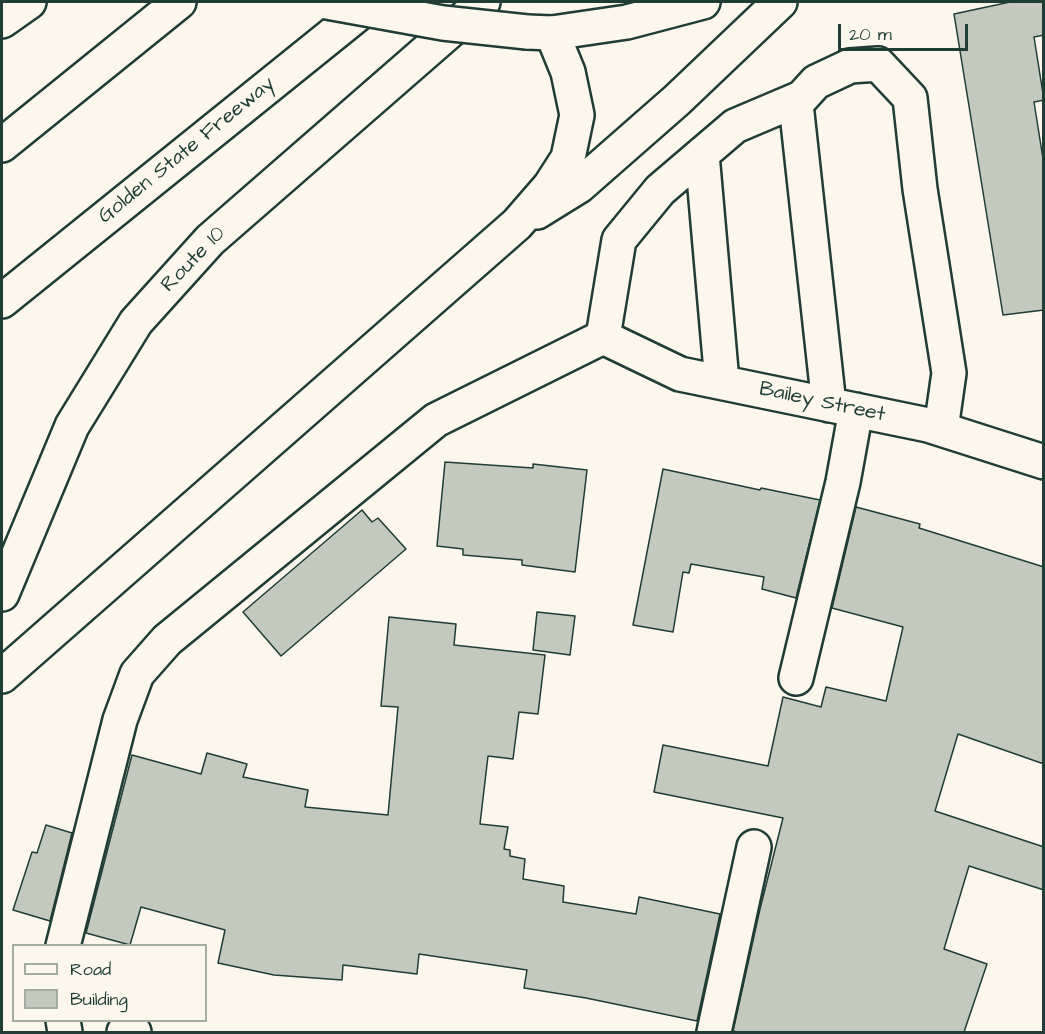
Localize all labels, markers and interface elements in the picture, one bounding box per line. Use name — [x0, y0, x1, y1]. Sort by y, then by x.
scale bar — [841, 12, 972, 50]
text: 20 m — [849, 22, 892, 47]
street label: Golden State Freeway — [94, 72, 280, 230]
street label: Route 10 — [157, 222, 231, 298]
street label: Bailey Street — [757, 377, 887, 429]
legend — [12, 944, 207, 1022]
text: Road — [70, 957, 111, 982]
text: Building — [70, 987, 128, 1012]

